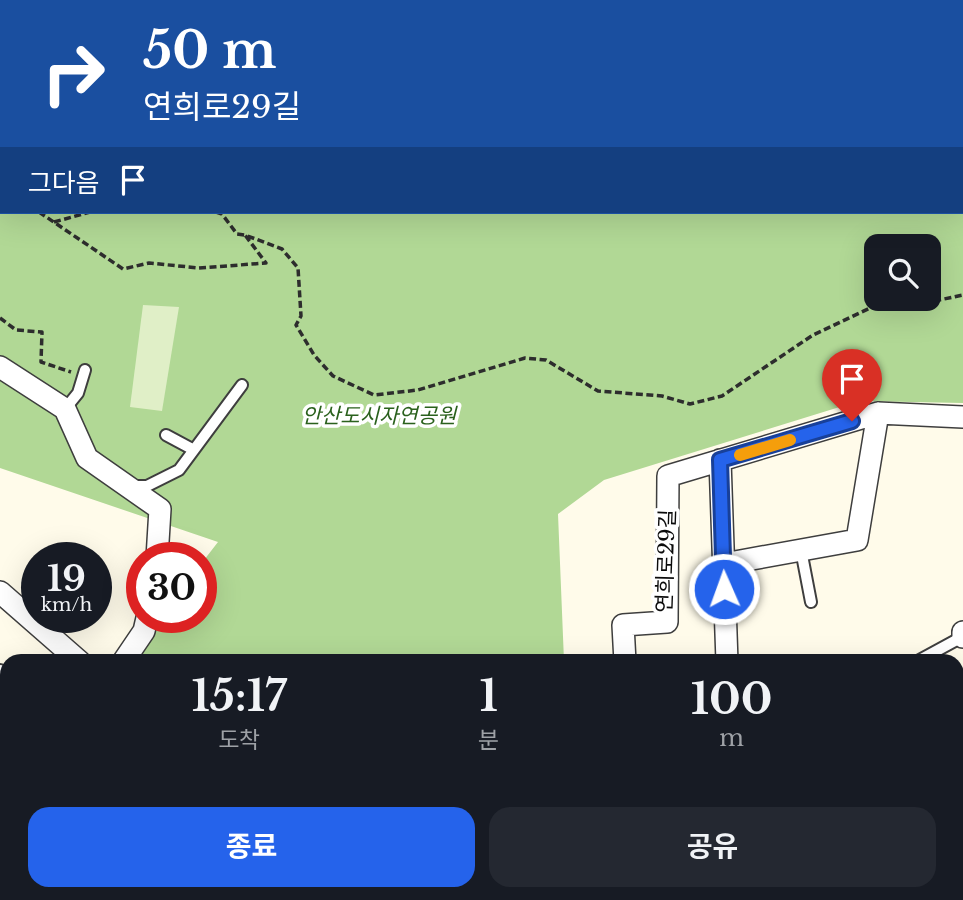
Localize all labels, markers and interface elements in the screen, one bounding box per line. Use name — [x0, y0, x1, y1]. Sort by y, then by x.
text: 50 m — [143, 20, 276, 81]
icon: right — [28, 28, 119, 119]
text: 연희로29길 — [143, 87, 301, 127]
icon: arrive — [114, 161, 152, 199]
text: 그다음 — [28, 167, 100, 199]
map controls — [864, 234, 941, 311]
button: search — [864, 234, 941, 311]
pin — [822, 349, 882, 421]
icon: arrive — [833, 360, 871, 398]
park label: 안산도시자연공원 — [302, 403, 458, 429]
street label: 연희로29길 — [651, 509, 681, 613]
speed limit sign: 30 — [126, 542, 217, 633]
position arrow — [687, 552, 761, 626]
text: 19 — [47, 557, 86, 600]
text: km/h — [41, 594, 92, 616]
text: 15:17 — [191, 670, 287, 722]
text: 1 — [480, 670, 498, 722]
text: 100 — [691, 673, 773, 725]
text: m — [719, 724, 744, 752]
text: 도착 — [218, 726, 260, 754]
text: 분 — [478, 726, 499, 754]
button: 종료 — [28, 807, 475, 887]
button: 공유 — [489, 807, 936, 887]

